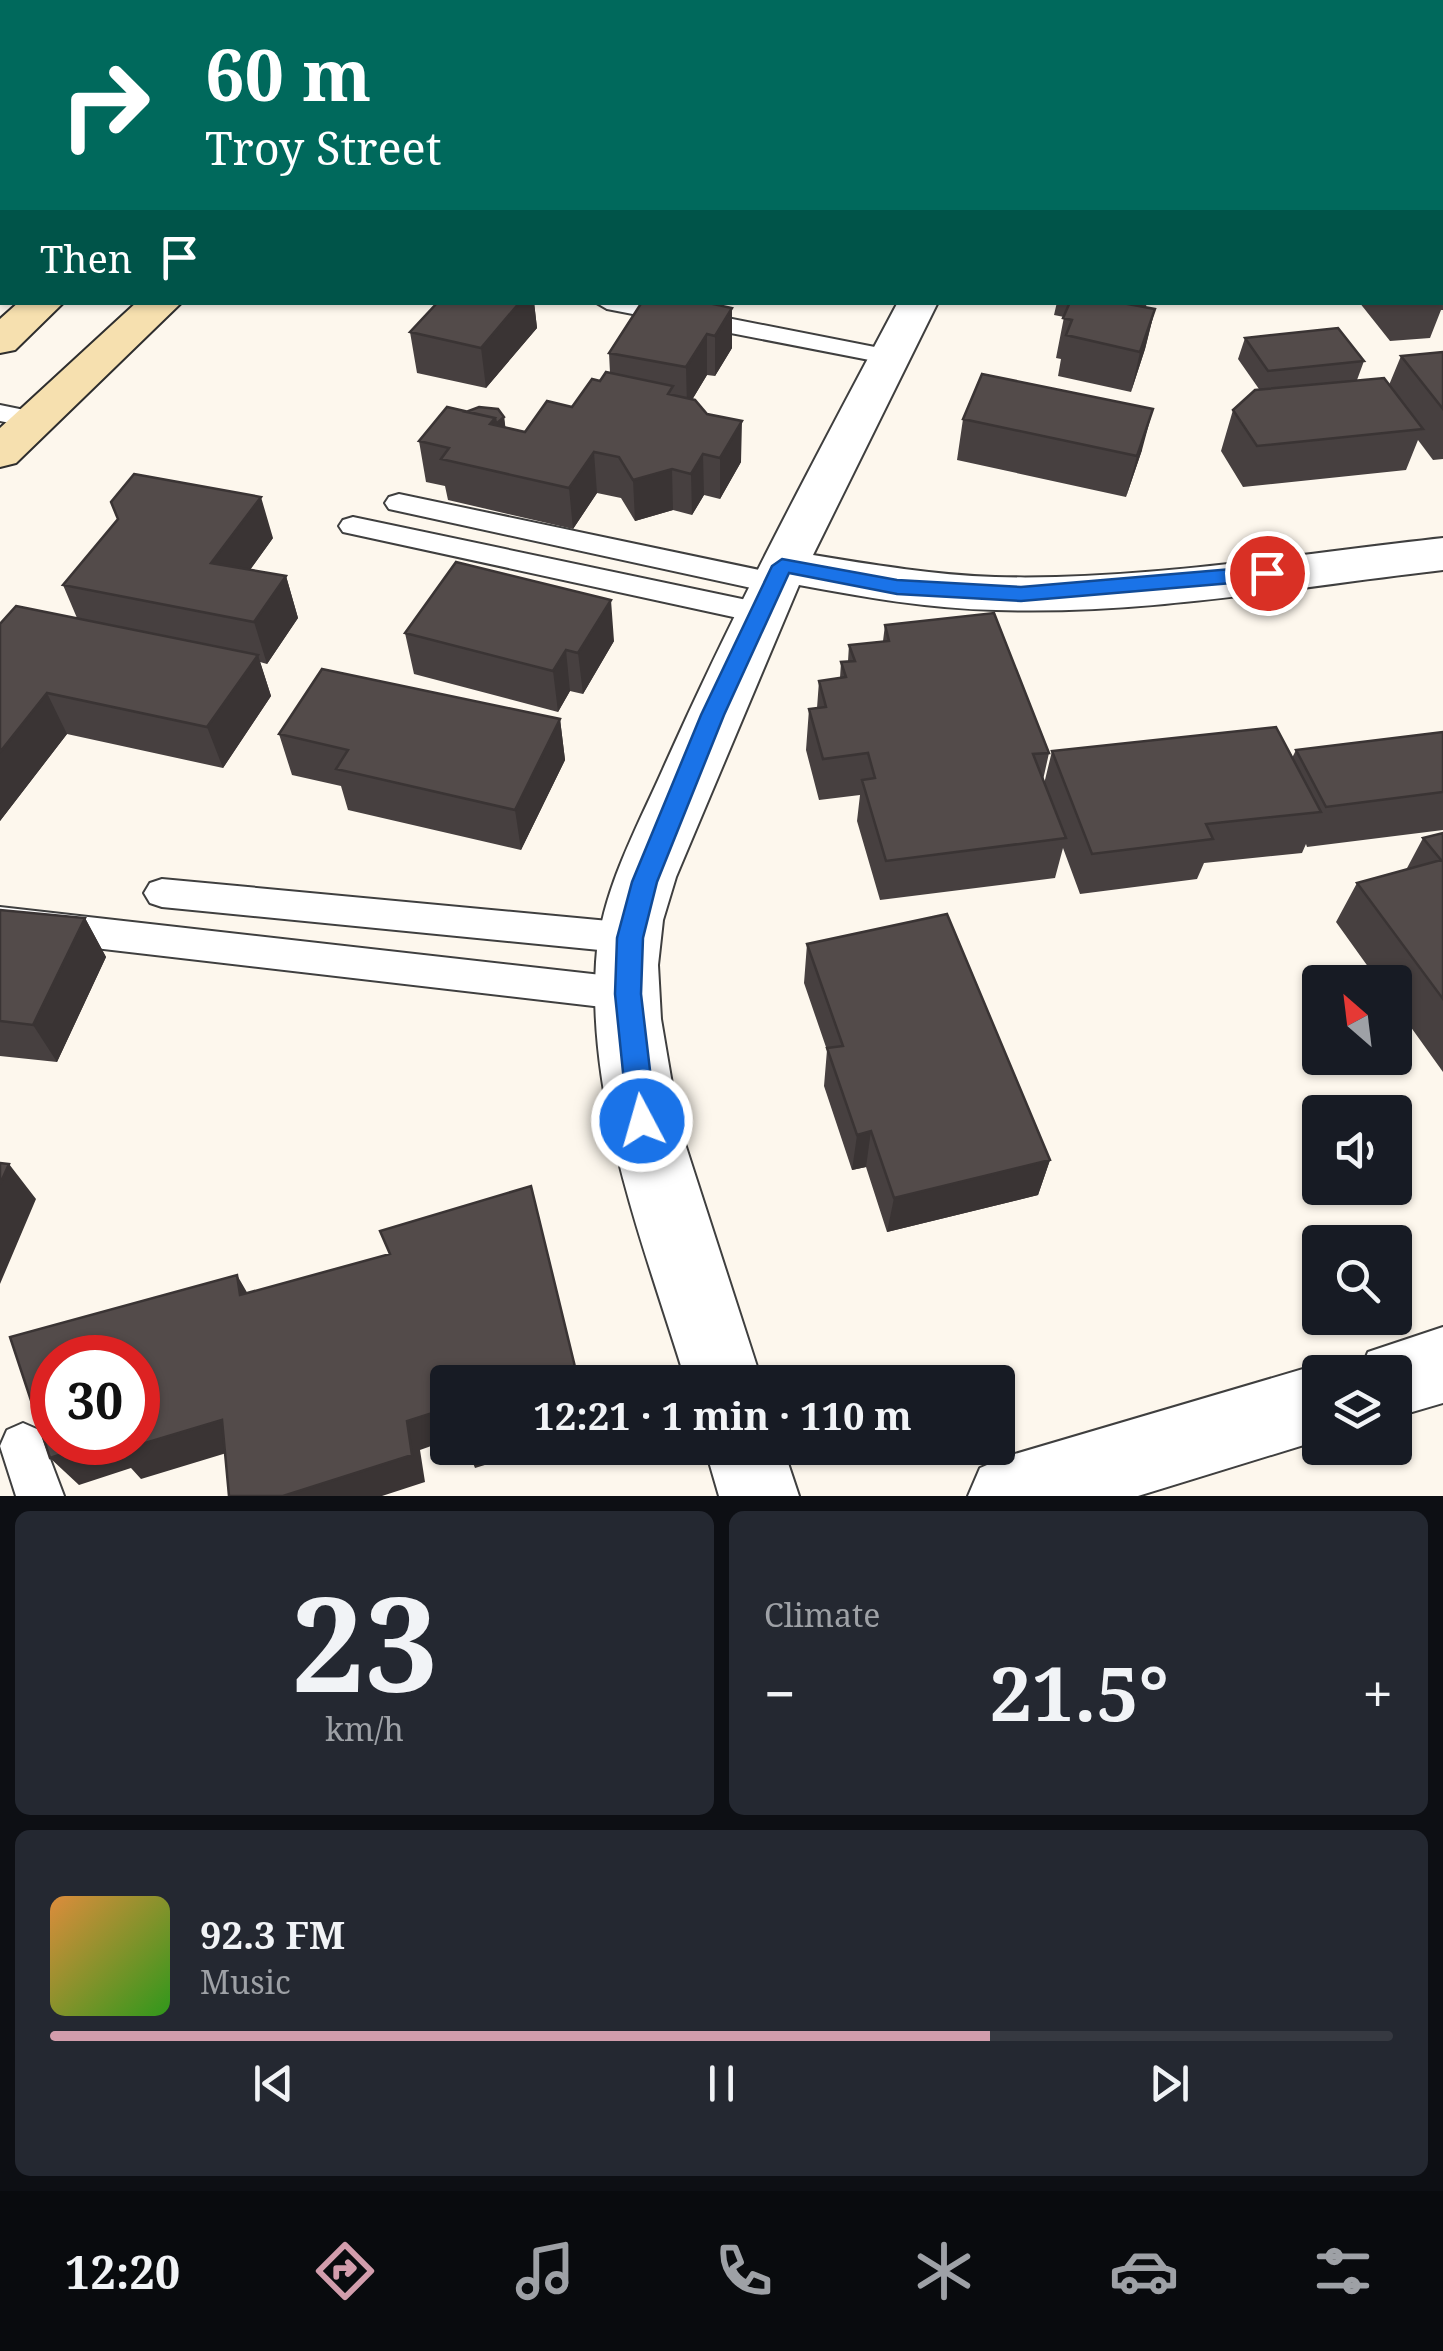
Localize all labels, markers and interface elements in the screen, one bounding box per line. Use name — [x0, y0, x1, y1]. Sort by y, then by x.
text: 60 m — [205, 26, 371, 122]
icon: right — [40, 40, 170, 170]
text: Troy Street — [205, 117, 441, 178]
icon: arrive — [152, 230, 207, 285]
text: Then — [40, 232, 132, 284]
pin — [1225, 531, 1310, 616]
icon: arrive — [1240, 546, 1295, 601]
north arrow — [1302, 965, 1412, 1075]
map controls — [1302, 965, 1412, 1465]
position arrow — [590, 1069, 694, 1173]
button: sound — [1302, 1095, 1412, 1205]
button: search — [1302, 1225, 1412, 1335]
speed limit sign: 30 — [30, 1335, 160, 1465]
button: layers — [1302, 1355, 1412, 1465]
text: 12:21 · 1 min · 110 m — [533, 1389, 912, 1441]
text: 23 — [291, 1553, 438, 1730]
text: Climate — [764, 1593, 880, 1636]
text: 21.5° — [989, 1641, 1169, 1743]
text: − — [764, 1655, 796, 1730]
text: + — [1362, 1655, 1393, 1730]
text: km/h — [325, 1707, 404, 1750]
text: 92.3 FM — [200, 1908, 345, 1960]
text: Music — [200, 1960, 291, 2003]
icon: previous — [246, 2056, 301, 2111]
icon: pause — [694, 2056, 749, 2111]
icon: next — [1142, 2056, 1197, 2111]
icon: directions — [310, 2236, 380, 2306]
icon: music — [510, 2236, 580, 2306]
icon: phone — [709, 2236, 779, 2306]
icon: climate — [909, 2236, 979, 2306]
icon: car — [1109, 2236, 1179, 2306]
icon: filters — [1308, 2236, 1378, 2306]
text: 12:20 — [65, 2241, 180, 2302]

